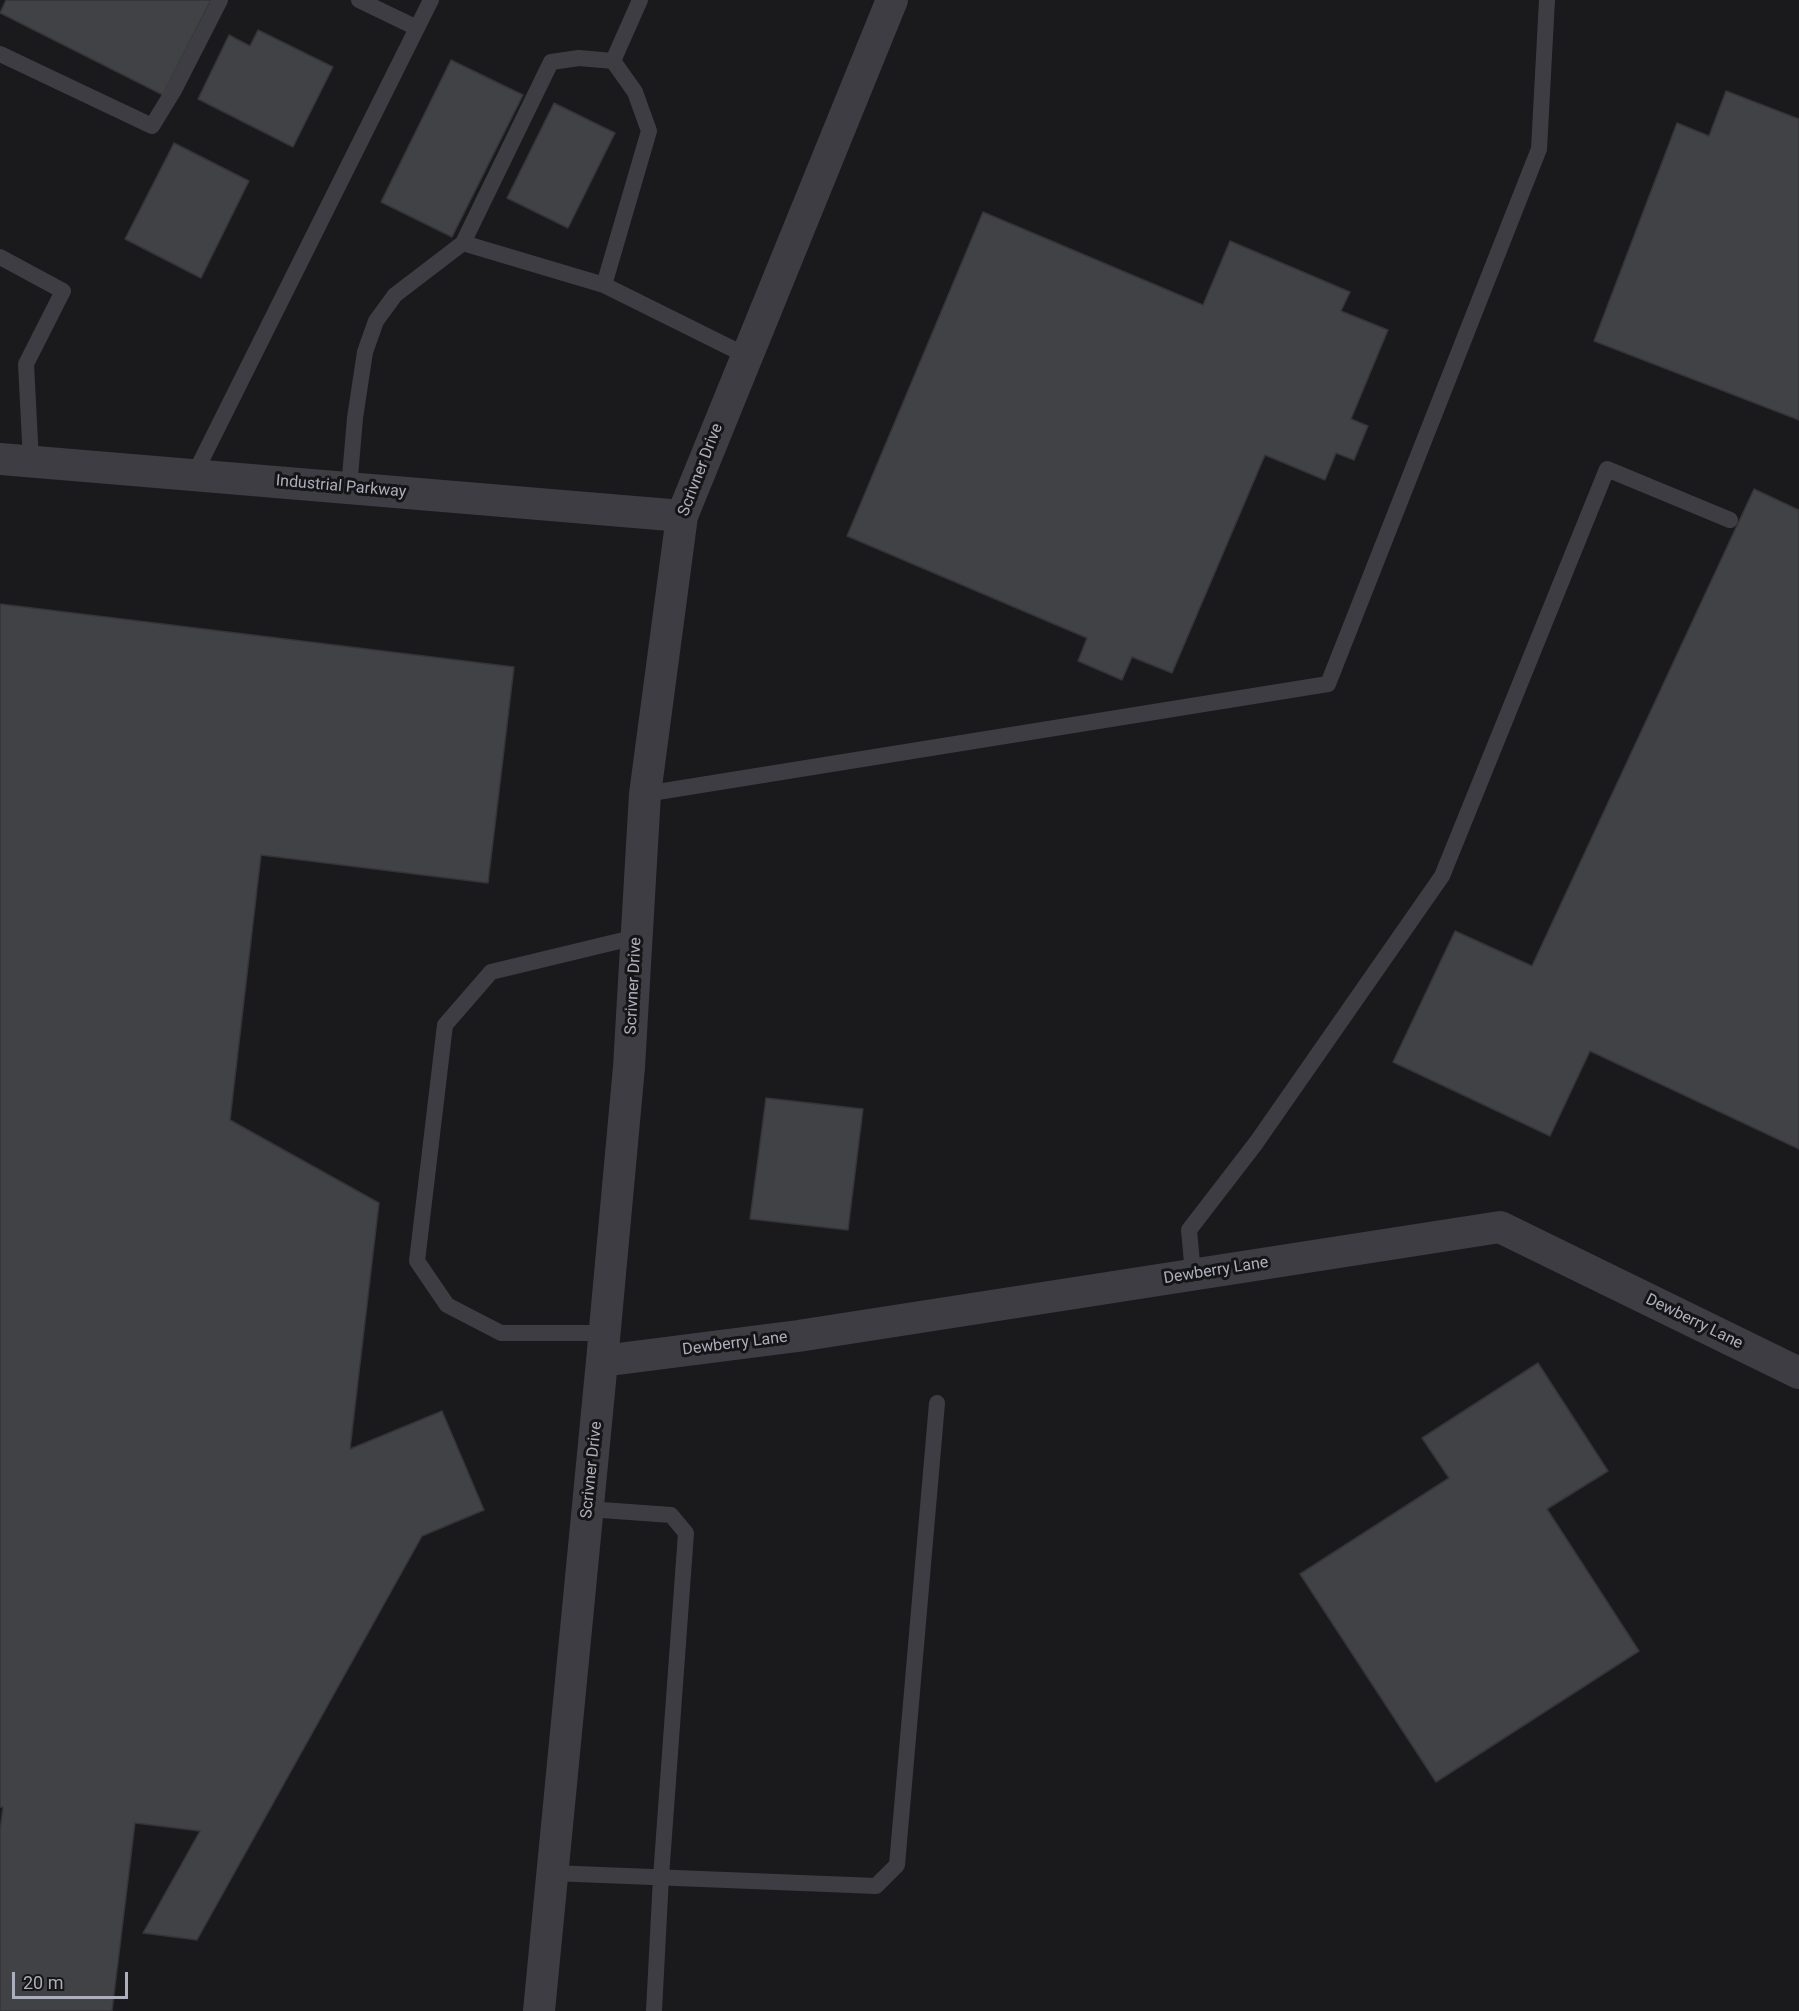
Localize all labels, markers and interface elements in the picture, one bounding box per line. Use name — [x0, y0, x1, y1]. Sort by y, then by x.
street label: Scrivner Drive — [675, 421, 727, 519]
street label: Industrial Parkway — [275, 472, 407, 502]
street label: Scrivner Drive — [622, 937, 646, 1035]
street label: Dewberry Lane — [1162, 1253, 1270, 1289]
street label: Dewberry Lane — [1642, 1290, 1746, 1354]
street label: Dewberry Lane — [681, 1328, 789, 1360]
street label: Scrivner Drive — [577, 1420, 607, 1520]
scale bar — [15, 1960, 130, 1998]
text: 20 m — [23, 1972, 63, 1993]

